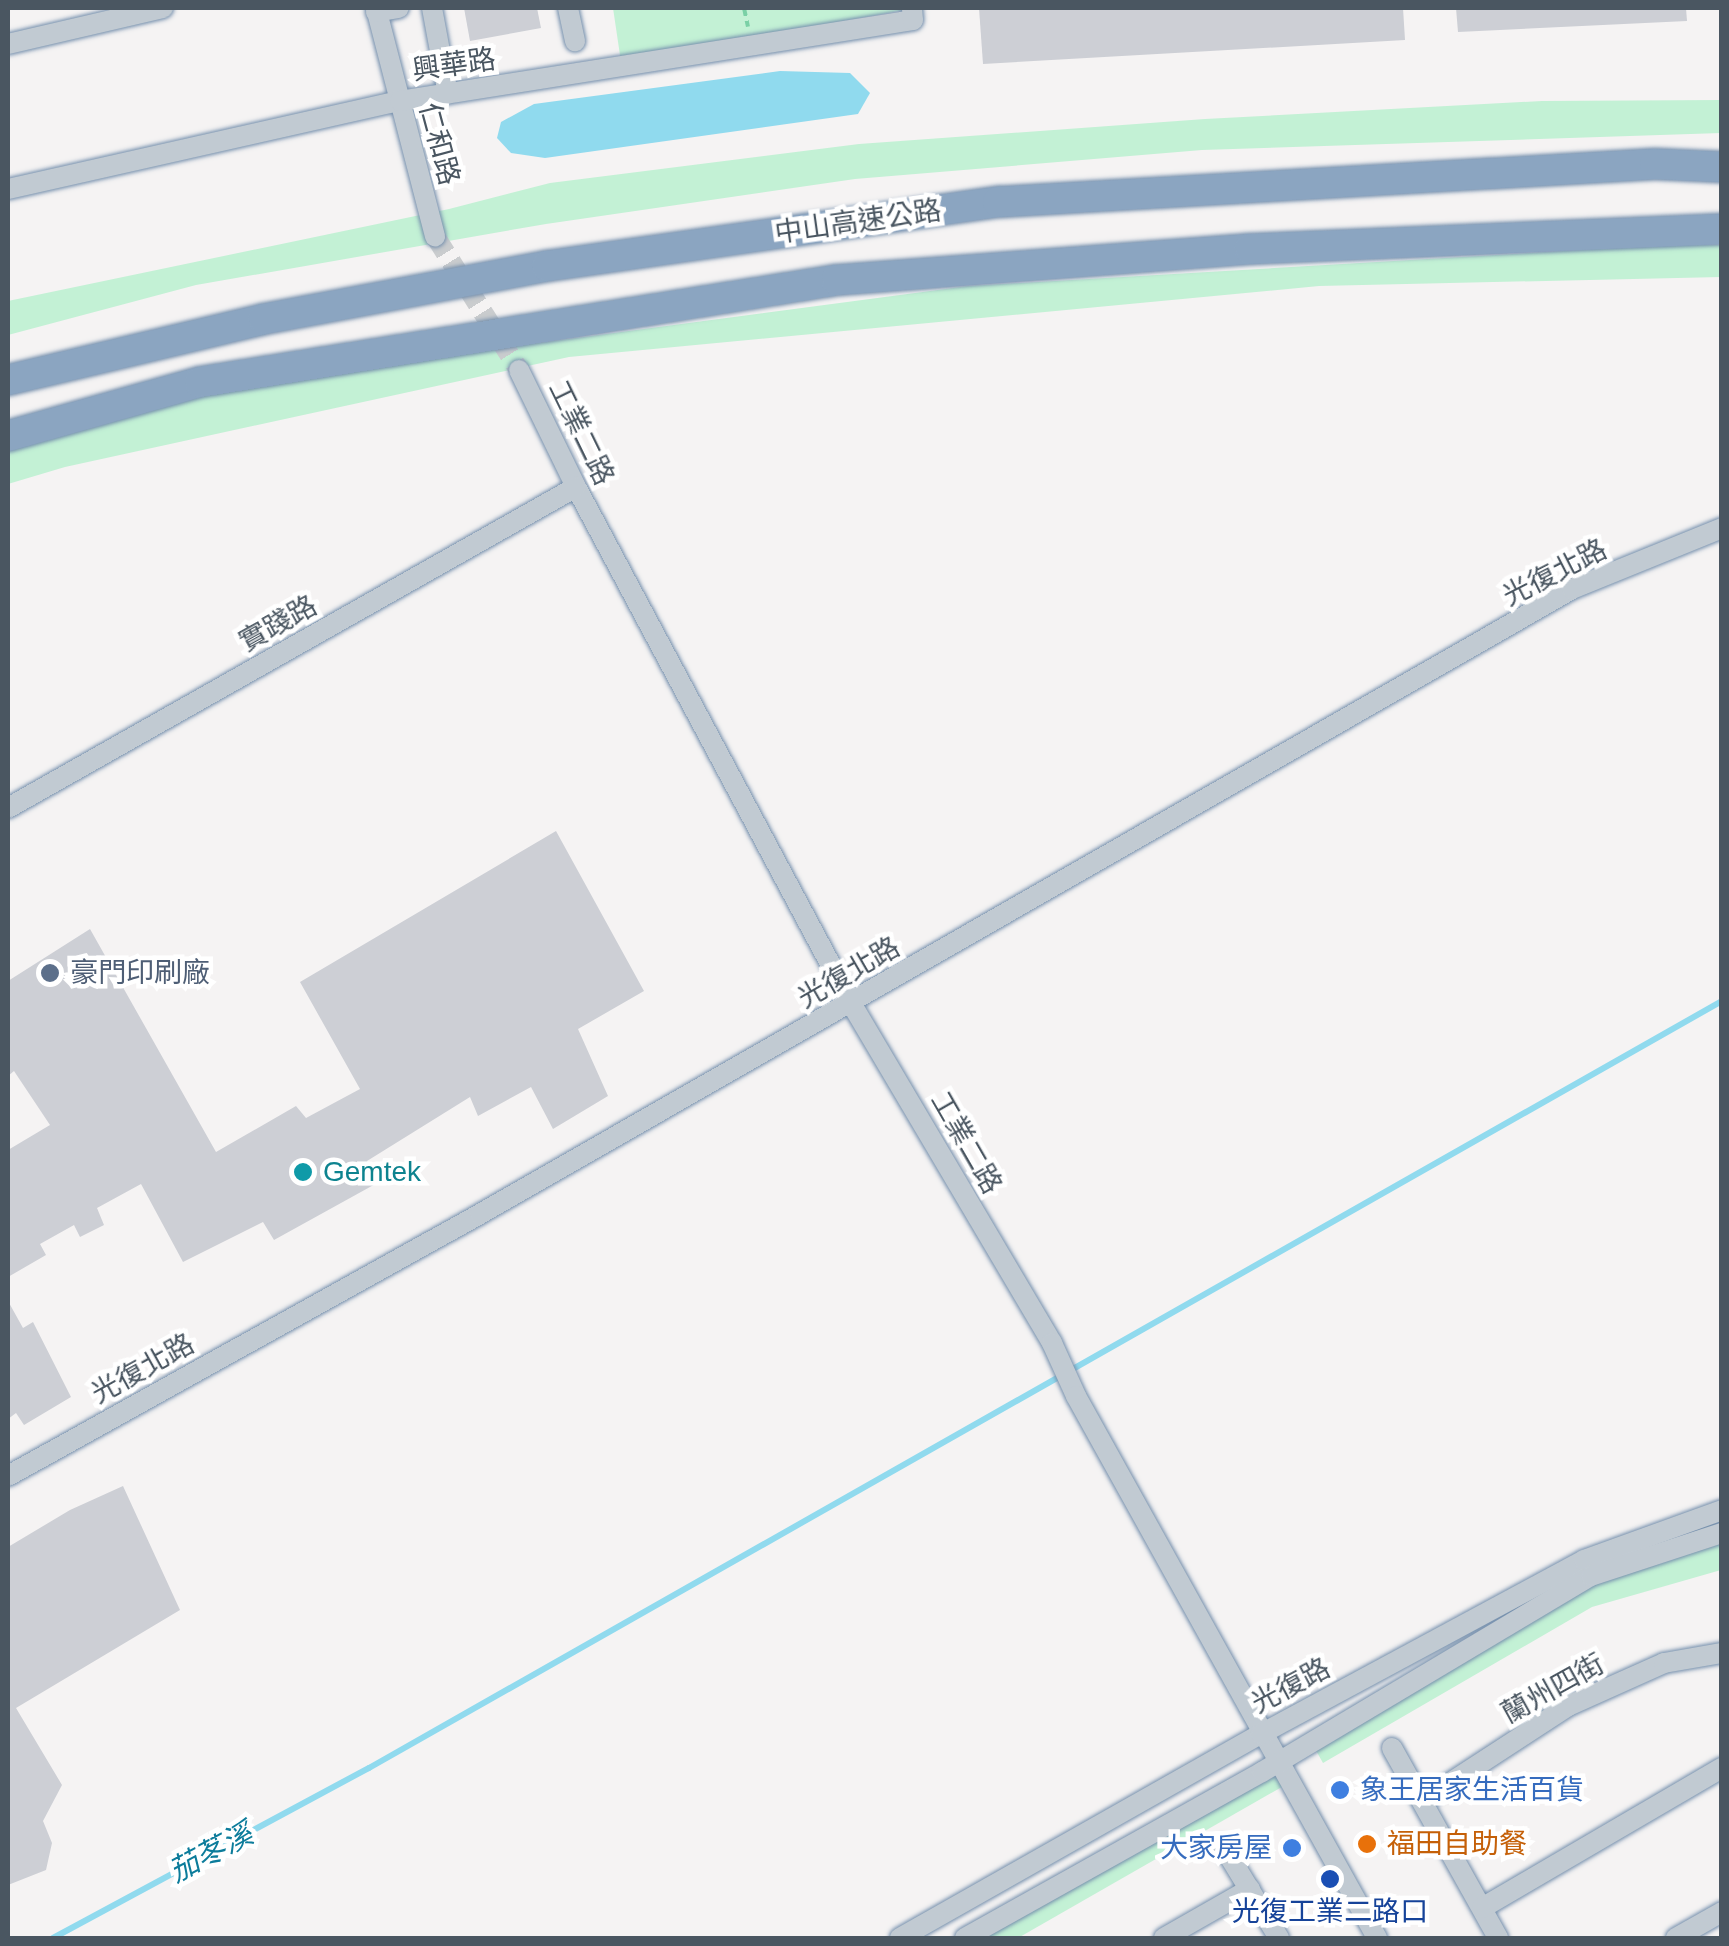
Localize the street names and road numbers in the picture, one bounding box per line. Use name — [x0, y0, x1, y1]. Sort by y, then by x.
street label: 興華路 — [410, 43, 498, 87]
street label: 仁和路 — [412, 99, 466, 189]
street label: 中山高速公路 — [772, 194, 944, 250]
street label: 工業二路 — [541, 375, 621, 491]
street label: 光復北路 — [1497, 533, 1613, 613]
street label: 實踐路 — [233, 589, 323, 659]
street label: 光復北路 — [792, 930, 906, 1016]
street label: 工業二路 — [923, 1086, 1009, 1200]
street label: 光復北路 — [86, 1327, 200, 1411]
street label: 蘭州四街 — [1496, 1647, 1610, 1731]
street label: 光復路 — [1246, 1651, 1336, 1721]

